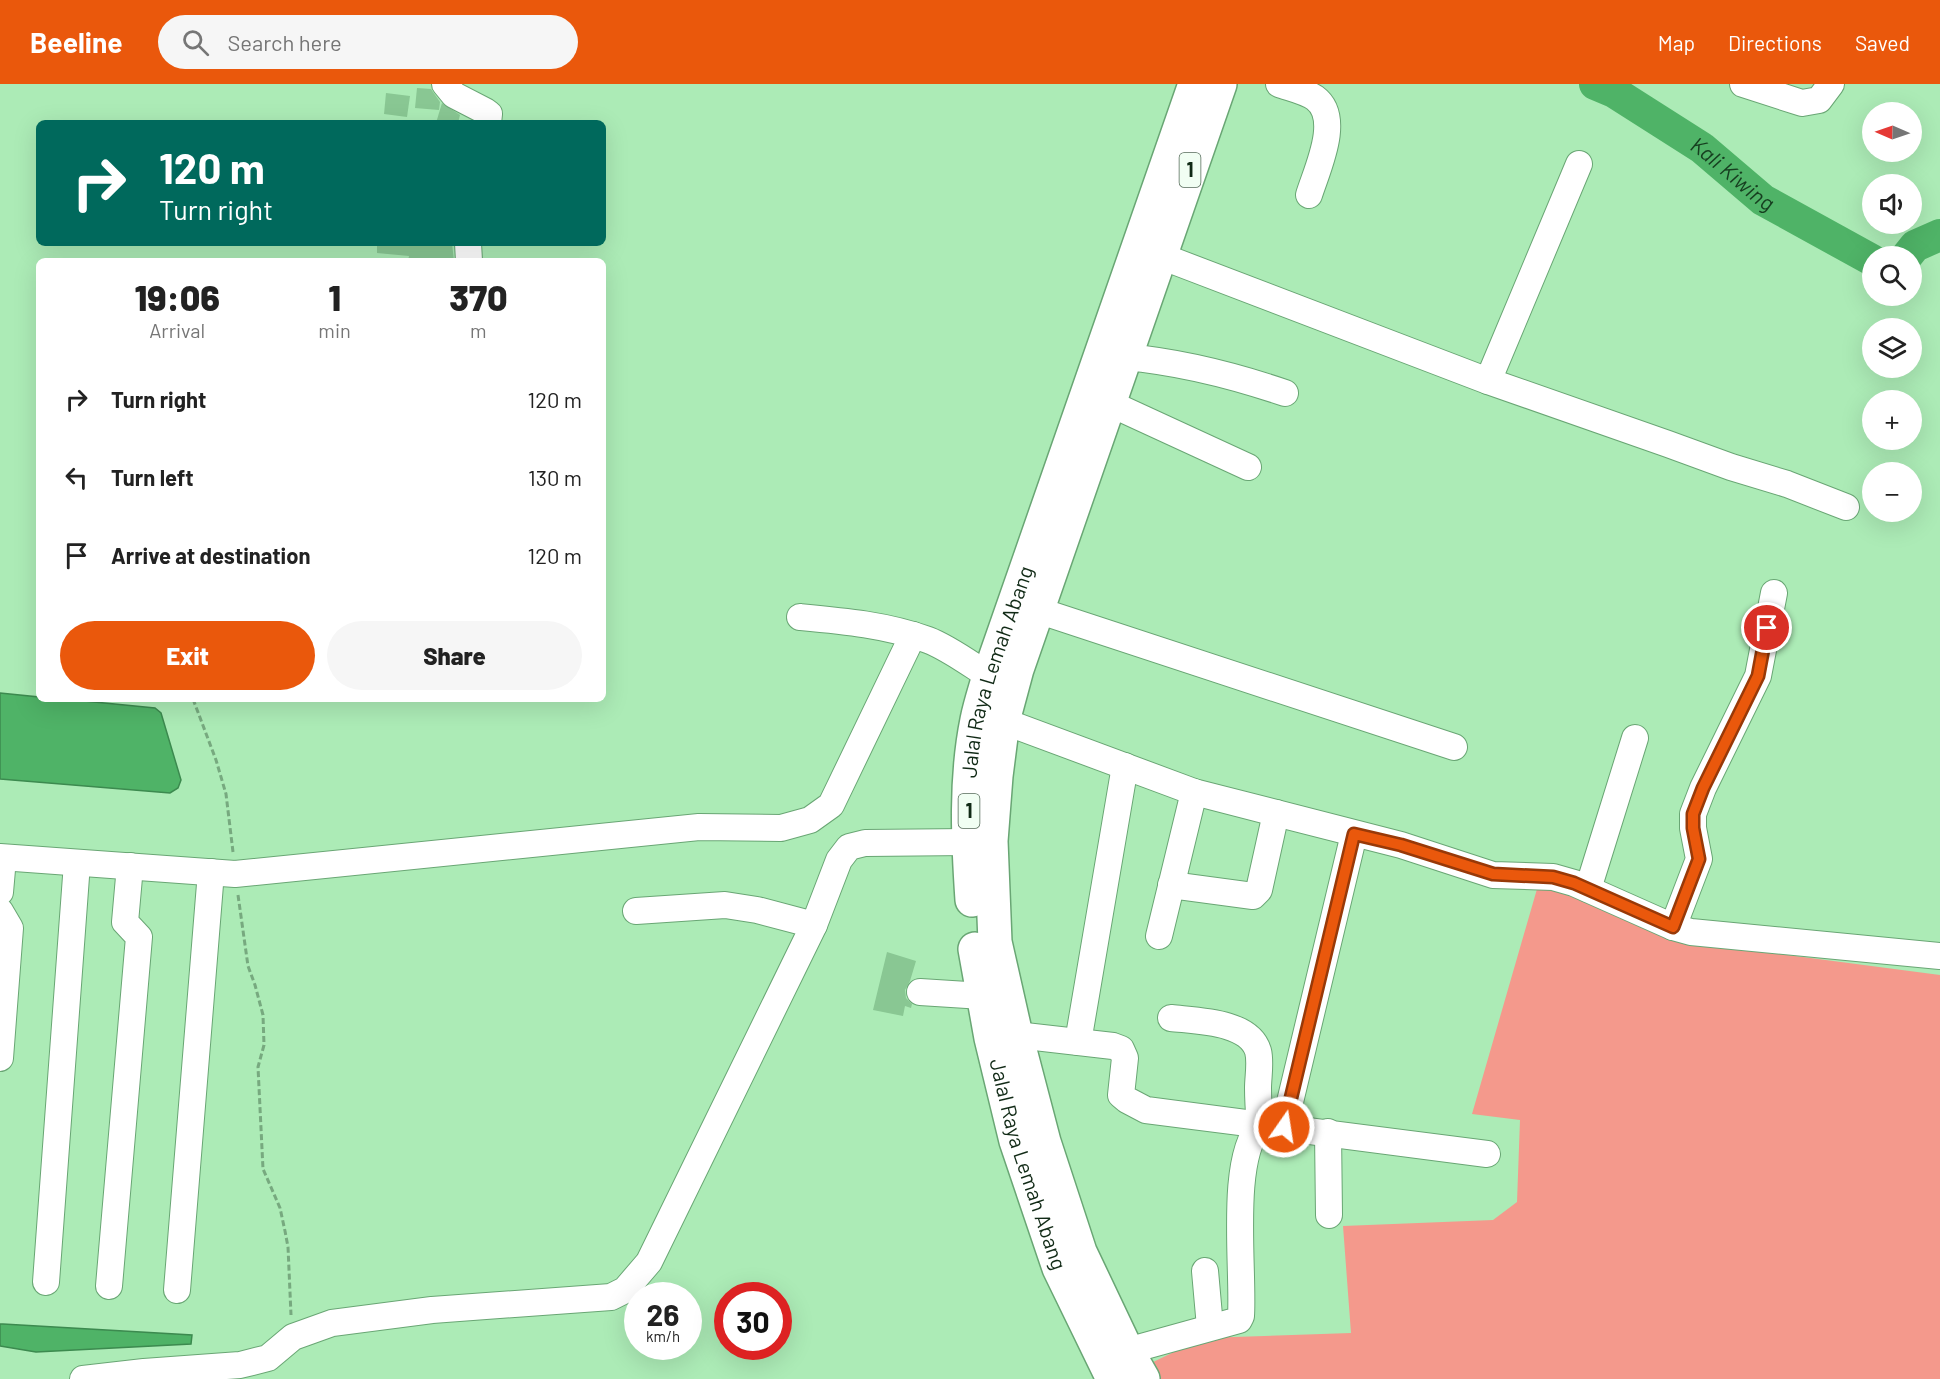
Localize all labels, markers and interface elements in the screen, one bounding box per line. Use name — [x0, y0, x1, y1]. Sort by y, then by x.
search box — [158, 15, 578, 69]
text: Beeline — [30, 25, 122, 59]
icon: search — [179, 26, 212, 59]
text: Search here — [227, 29, 342, 55]
text: Map — [1658, 30, 1695, 55]
text: Directions — [1728, 30, 1822, 55]
text: Saved — [1855, 30, 1910, 55]
north arrow — [1862, 102, 1922, 162]
map controls — [1862, 102, 1922, 522]
water label: Kali Kiwing — [1687, 130, 1779, 216]
text: 120 m — [159, 142, 265, 192]
icon: right — [60, 144, 138, 222]
road number: 1 — [1180, 153, 1200, 187]
button: sound — [1862, 174, 1922, 234]
text: Turn right — [159, 193, 273, 225]
button: search — [1862, 246, 1922, 306]
text: 19:06 — [134, 275, 220, 318]
text: 1 — [328, 275, 341, 318]
text: 370 — [449, 275, 508, 318]
text: Arrival — [149, 318, 205, 342]
text: min — [318, 318, 351, 342]
text: m — [470, 318, 487, 342]
button: layers — [1862, 318, 1922, 378]
icon: right — [60, 383, 93, 416]
text: Turn right — [111, 386, 206, 412]
text: 120 m — [527, 386, 582, 412]
button: + — [1862, 390, 1922, 450]
icon: left — [60, 461, 93, 494]
button: − — [1862, 462, 1922, 522]
text: Turn left — [111, 464, 194, 490]
text: 130 m — [528, 464, 582, 490]
icon: arrive — [60, 539, 93, 572]
text: Arrive at destination — [111, 542, 310, 568]
text: 120 m — [527, 542, 582, 568]
street label: Jalal Raya Lemah Abang — [956, 562, 1037, 779]
pin — [1741, 602, 1792, 653]
icon: arrive — [1750, 611, 1783, 644]
button: Exit — [60, 621, 315, 690]
button: Share — [327, 621, 582, 690]
road number: 1 — [958, 794, 980, 828]
street label: Jalal Raya Lemah Abang — [985, 1056, 1073, 1273]
position arrow — [1252, 1095, 1316, 1159]
speed limit sign: 30 — [714, 1282, 792, 1360]
text: 26 — [647, 1296, 679, 1332]
text: km/h — [646, 1327, 680, 1345]

